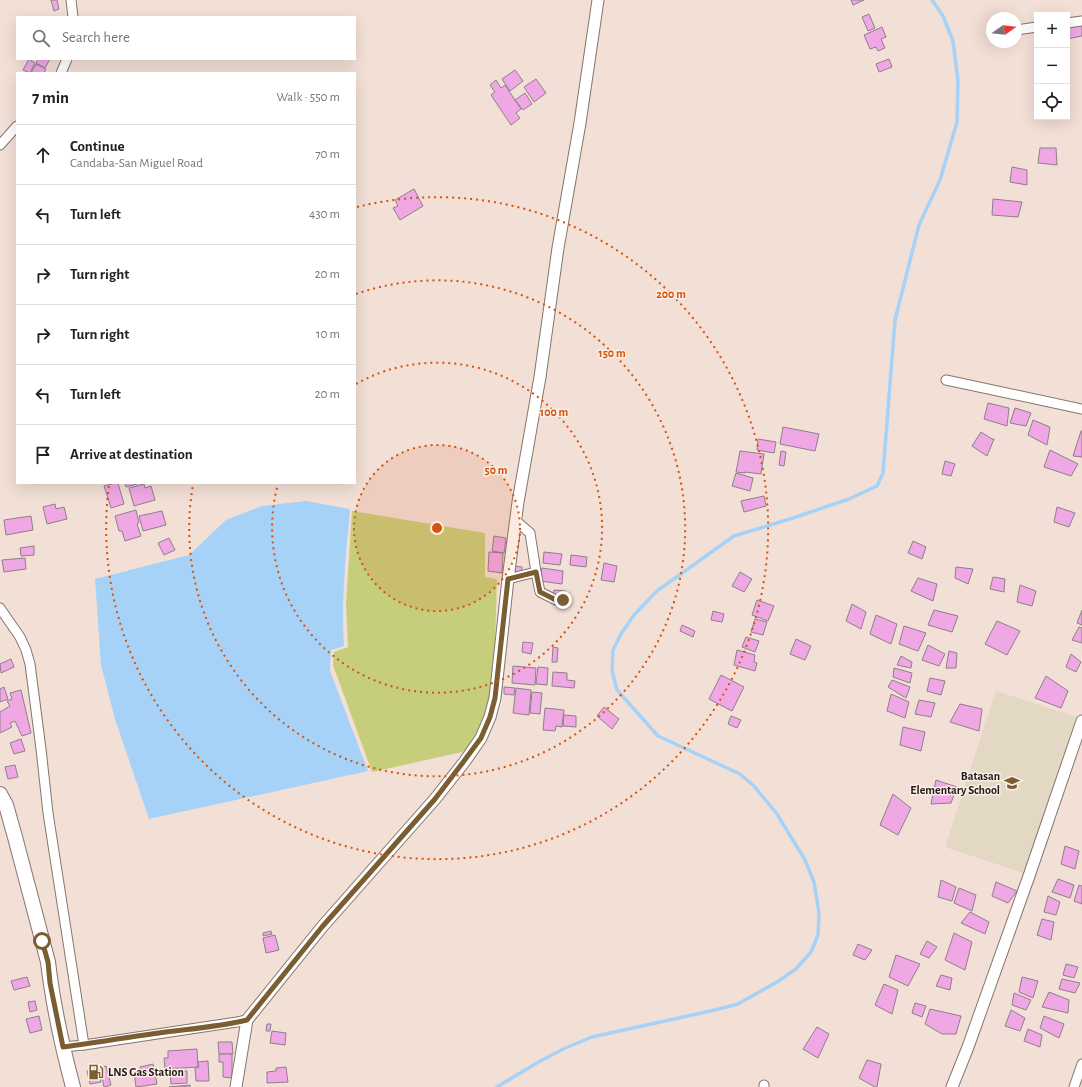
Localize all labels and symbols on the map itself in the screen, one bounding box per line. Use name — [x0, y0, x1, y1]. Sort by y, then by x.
north arrow — [986, 12, 1022, 48]
text: 200 m — [656, 288, 686, 300]
text: 150 m — [598, 347, 626, 359]
text: 100 m — [540, 406, 568, 418]
text: 50 m — [485, 464, 508, 476]
centre of rings — [430, 521, 444, 535]
route end — [554, 591, 572, 609]
place label: Batasan Elementary School — [910, 770, 1000, 797]
school or university icon: Batasan Elementary School — [1003, 774, 1021, 792]
route start — [33, 932, 51, 950]
fuel station icon: LNS Gas Station — [87, 1063, 105, 1081]
place label: LNS Gas Station — [108, 1066, 184, 1078]

